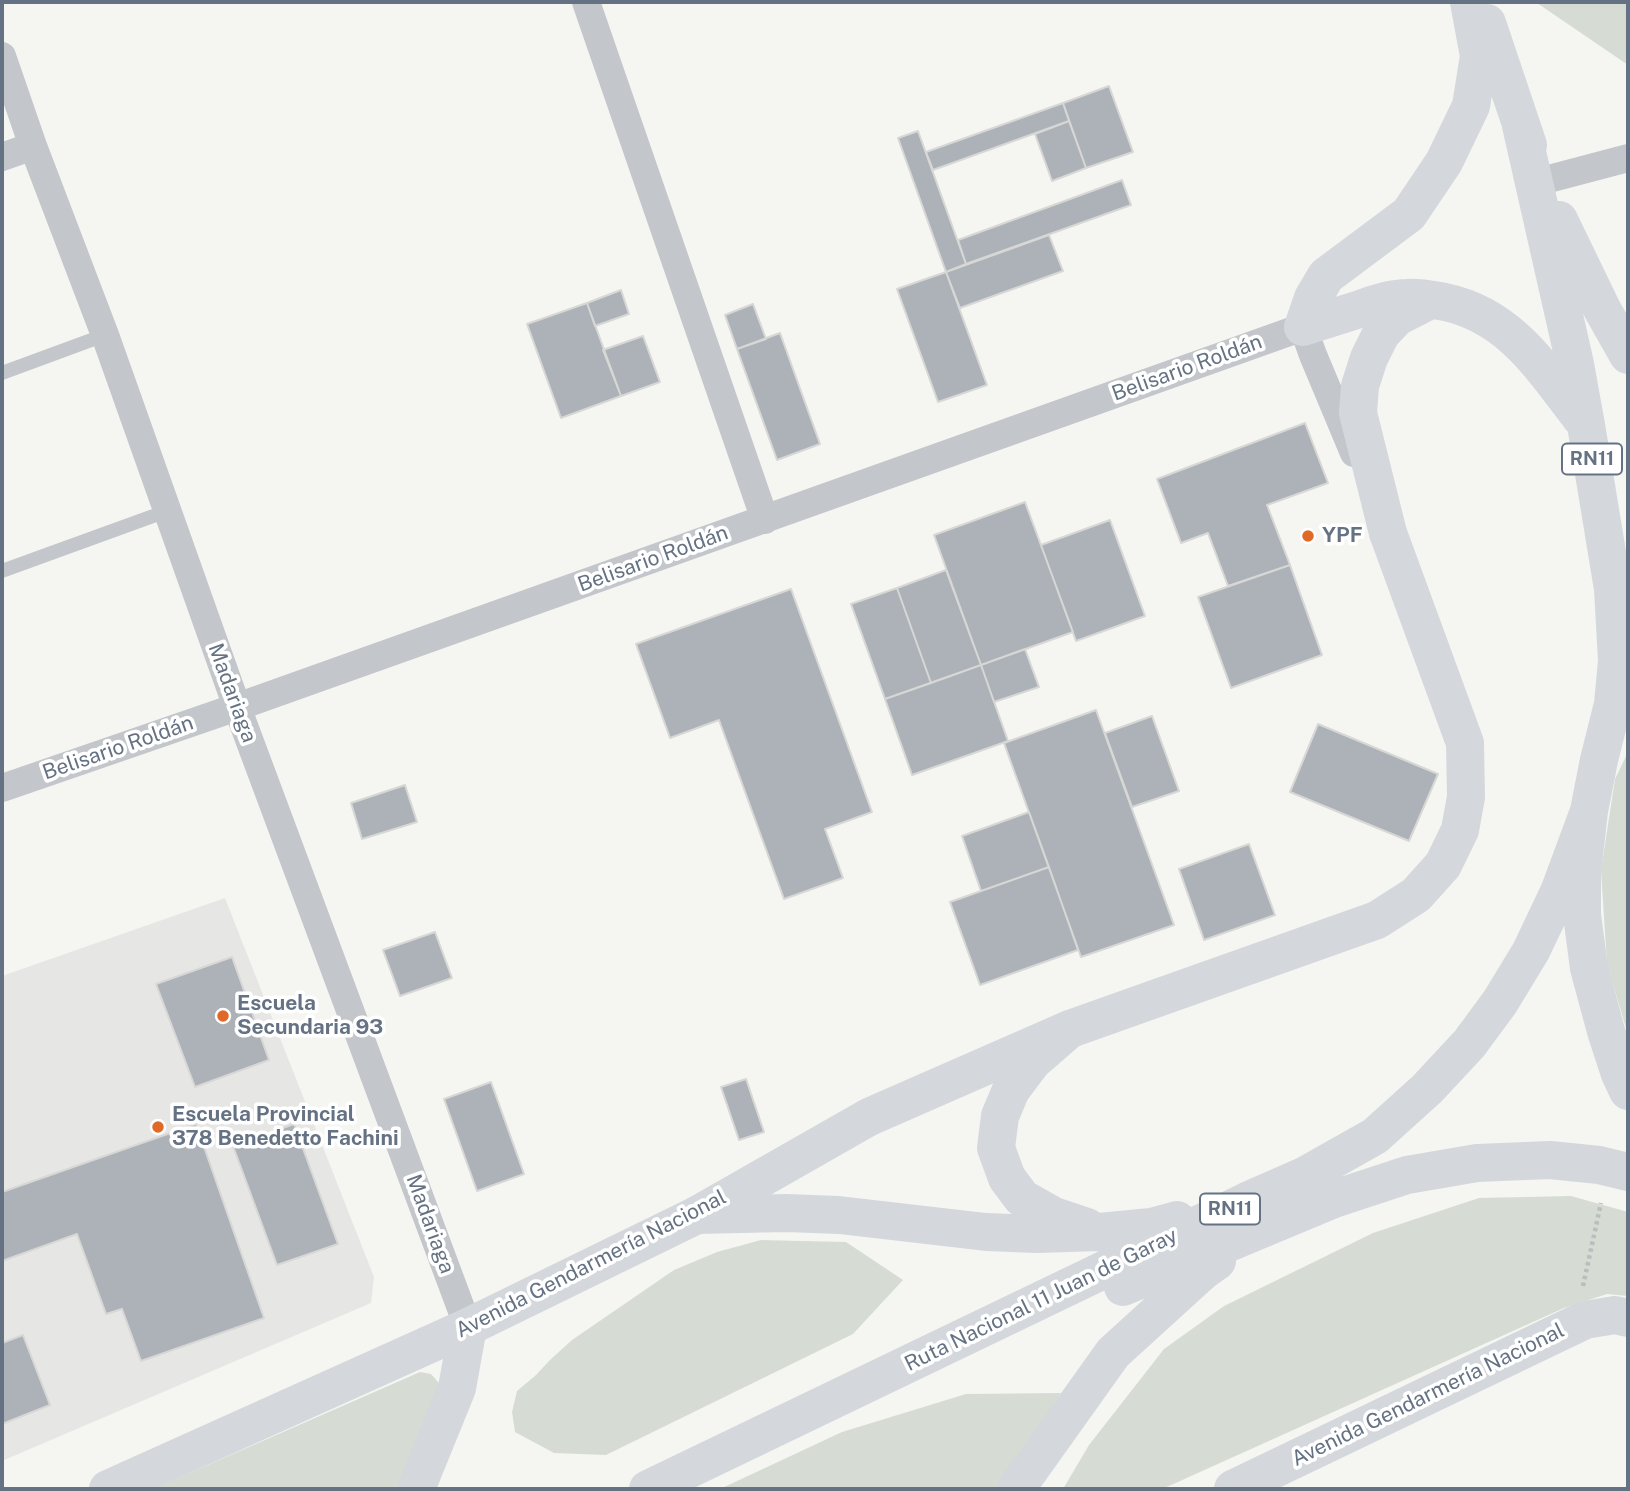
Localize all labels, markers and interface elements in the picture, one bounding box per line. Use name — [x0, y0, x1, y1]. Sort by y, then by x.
street label: Belisario Roldán — [1108, 329, 1266, 407]
road number: RN11 — [1562, 444, 1622, 474]
street label: Belisario Roldán — [574, 520, 732, 598]
place label: YPF — [1322, 523, 1363, 549]
marker: YPF — [1300, 528, 1316, 544]
street label: Madariaga — [202, 640, 262, 746]
street label: Belisario Roldán — [39, 710, 197, 786]
place label: Escuela Secundaria 93 — [237, 991, 383, 1041]
marker: Escuela Secundaria 93 — [215, 1008, 231, 1024]
place label: Escuela Provincial 378 Benedetto Fachini — [172, 1102, 399, 1152]
marker: Escuela Provincial 378 Benedetto Fachini — [150, 1119, 166, 1135]
street label: Madariaga — [400, 1171, 460, 1277]
street label: Avenida Gendarmería Nacional — [452, 1185, 730, 1343]
road number: RN11 — [1200, 1194, 1260, 1224]
street label: Ruta Nacional 11 Juan de Garay — [901, 1223, 1181, 1377]
street label: Avenida Gendarmería Nacional — [1288, 1318, 1568, 1472]

